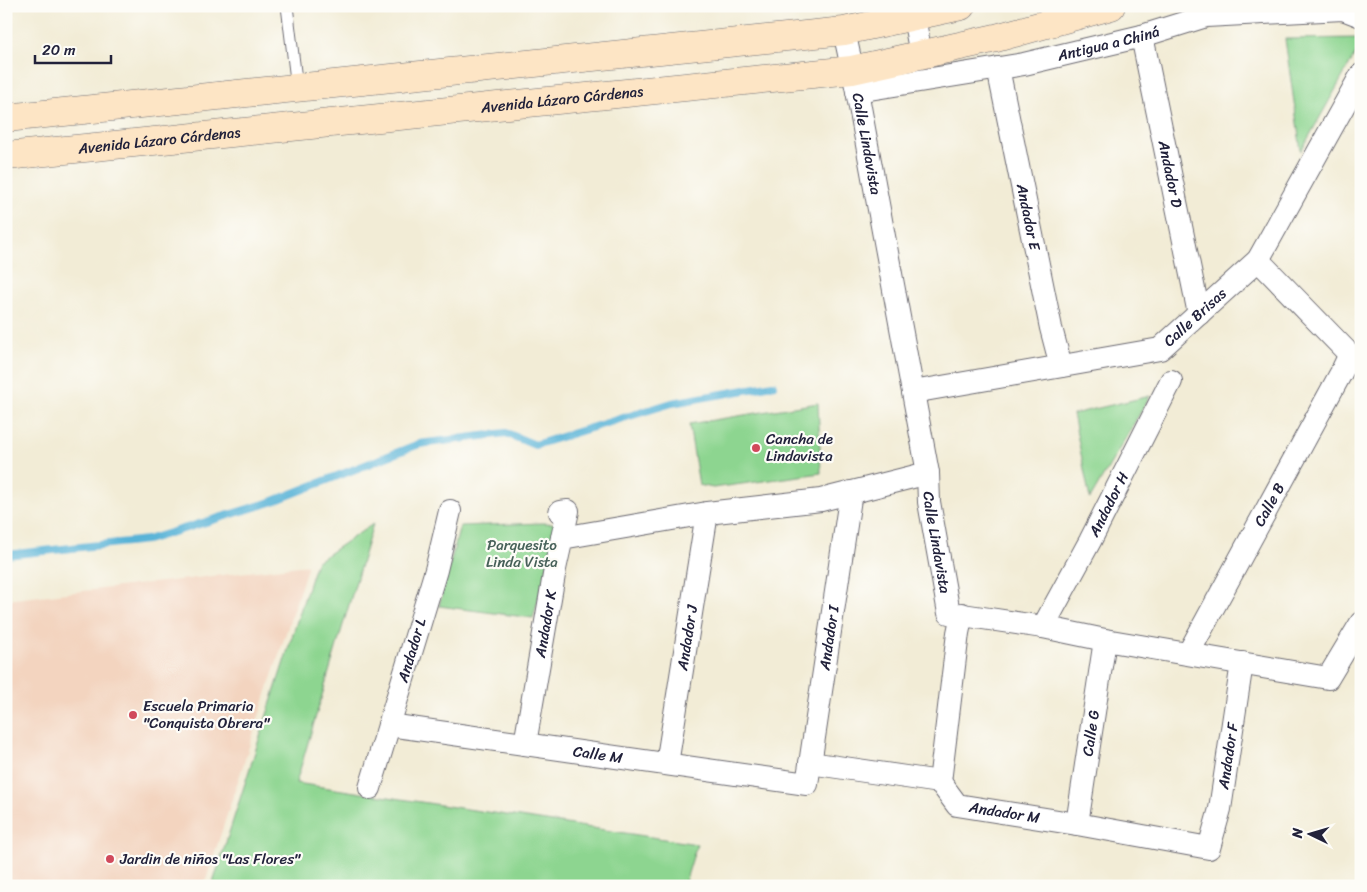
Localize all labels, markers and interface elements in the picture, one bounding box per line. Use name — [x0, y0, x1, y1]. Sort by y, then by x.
street label: Antigua a Chiná — [1054, 18, 1163, 69]
scale bar — [35, 32, 111, 64]
text: 20 m — [42, 37, 76, 63]
street label: Avenida Lázaro Cárdenas — [479, 78, 645, 121]
street label: Calle Lindavista — [845, 91, 889, 197]
street label: Avenida Lázaro Cárdenas — [76, 119, 242, 162]
street label: Andador D — [1151, 137, 1190, 210]
street label: Andador E — [1009, 180, 1048, 254]
street label: Calle Brisas — [1157, 281, 1233, 353]
place label: Cancha de Lindavista — [766, 426, 833, 469]
marker: Cancha de Lindavista — [750, 442, 762, 454]
street label: Andador H — [1081, 467, 1136, 542]
street label: Calle B — [1247, 478, 1292, 531]
street label: Calle Lindavista — [916, 491, 958, 596]
park label: Parquesito Linda Vista — [486, 532, 558, 575]
street label: Andador K — [527, 587, 564, 660]
street label: Andador J — [669, 602, 705, 673]
street label: Andador I — [811, 603, 847, 673]
street label: Andador L — [389, 615, 434, 686]
place label: Escuela Primaria "Conquista Obrera" — [143, 693, 270, 736]
street label: Calle G — [1074, 708, 1107, 758]
marker: Escuela Primaria "Conquista Obrera" — [127, 709, 139, 721]
street label: Andador F — [1210, 720, 1246, 792]
street label: Calle M — [571, 738, 625, 771]
street label: Andador M — [966, 794, 1042, 831]
north arrow — [1284, 810, 1334, 860]
text: N — [1285, 827, 1310, 840]
place label: Jardin de niños "Las Flores" — [119, 846, 301, 872]
marker: Jardin de niños "Las Flores" — [104, 853, 116, 865]

